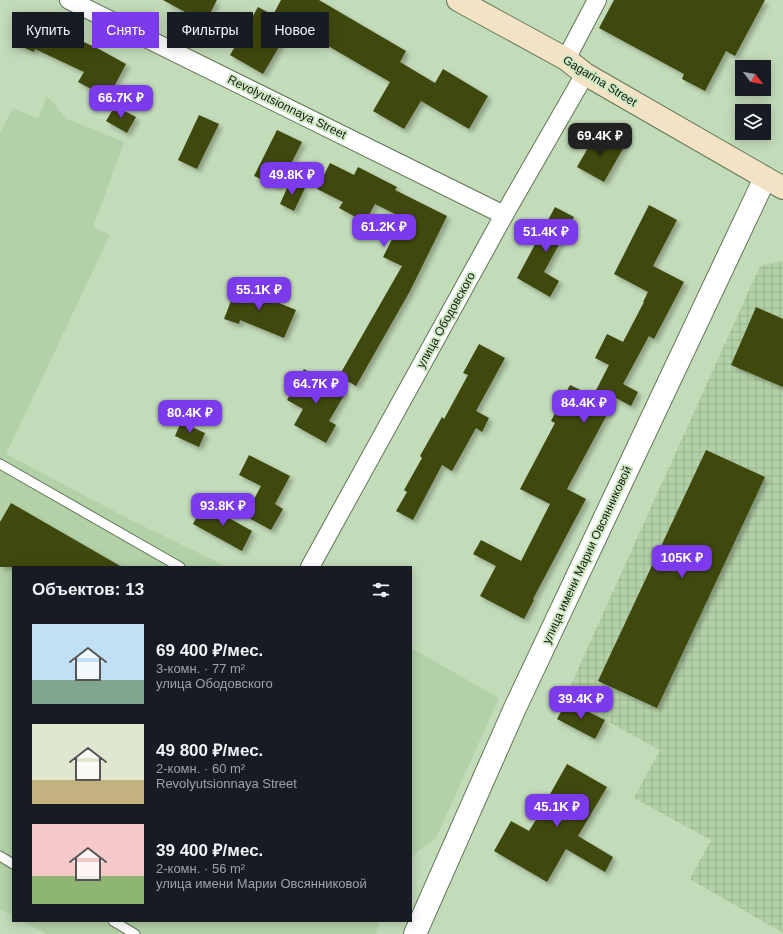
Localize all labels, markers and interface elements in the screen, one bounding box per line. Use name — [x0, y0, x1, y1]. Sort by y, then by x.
chip: Купить — [12, 12, 84, 48]
chip: Снять — [92, 12, 159, 48]
chip: Фильтры — [167, 12, 253, 48]
chip: Новое — [261, 12, 329, 48]
street label: Gagarina Street — [560, 53, 640, 110]
north arrow — [735, 60, 771, 96]
map controls — [735, 60, 771, 140]
street label: Revolyutsionnaya Street — [225, 72, 349, 142]
pin: 66.7K ₽ — [84, 85, 158, 119]
text: 66.7K ₽ — [98, 90, 144, 105]
button: layers — [735, 104, 771, 140]
pin: 69.4K ₽ — [563, 123, 637, 157]
text: 69.4K ₽ — [577, 128, 623, 143]
pin: 49.8K ₽ — [255, 162, 329, 196]
text: 49.8K ₽ — [269, 167, 315, 182]
pin: 61.2K ₽ — [347, 214, 421, 248]
text: 61.2K ₽ — [361, 219, 407, 234]
pin: 51.4K ₽ — [509, 219, 583, 253]
text: 51.4K ₽ — [523, 224, 569, 239]
street label: улица Ободовского — [414, 269, 478, 370]
pin: 55.1K ₽ — [222, 277, 296, 311]
text: 55.1K ₽ — [236, 282, 282, 297]
pin: 64.7K ₽ — [279, 371, 353, 405]
text: 64.7K ₽ — [293, 376, 339, 391]
pin: 84.4K ₽ — [547, 390, 621, 424]
text: 84.4K ₽ — [561, 395, 607, 410]
pin: 80.4K ₽ — [153, 400, 227, 434]
text: 80.4K ₽ — [167, 405, 213, 420]
street label: улица имени Марии Овсянниковой — [540, 464, 634, 646]
pin: 93.8K ₽ — [186, 493, 260, 527]
text: 93.8K ₽ — [200, 498, 246, 513]
pin: 105K ₽ — [649, 545, 715, 579]
text: 105K ₽ — [661, 550, 703, 565]
icon: filters — [370, 579, 392, 601]
text: Объектов: 13 — [32, 580, 144, 599]
icon: home — [64, 640, 112, 688]
text: 69 400 ₽/мес. — [156, 641, 263, 660]
text: 3-комн. · 77 m² — [156, 661, 245, 676]
text: улица Ободовского — [156, 676, 273, 691]
pin: 39.4K ₽ — [544, 686, 618, 720]
text: 39.4K ₽ — [558, 691, 604, 706]
icon: home — [64, 740, 112, 788]
text: 49 800 ₽/мес. — [156, 741, 263, 760]
text: 2-комн. · 60 m² — [156, 761, 245, 776]
text: Revolyutsionnaya Street — [156, 776, 297, 791]
pin: 45.1K ₽ — [520, 794, 594, 828]
text: 45.1K ₽ — [534, 799, 580, 814]
icon: home — [64, 840, 112, 888]
text: 39 400 ₽/мес. — [156, 841, 263, 860]
text: 2-комн. · 56 m² — [156, 861, 245, 876]
text: улица имени Марии Овсянниковой — [156, 876, 367, 891]

